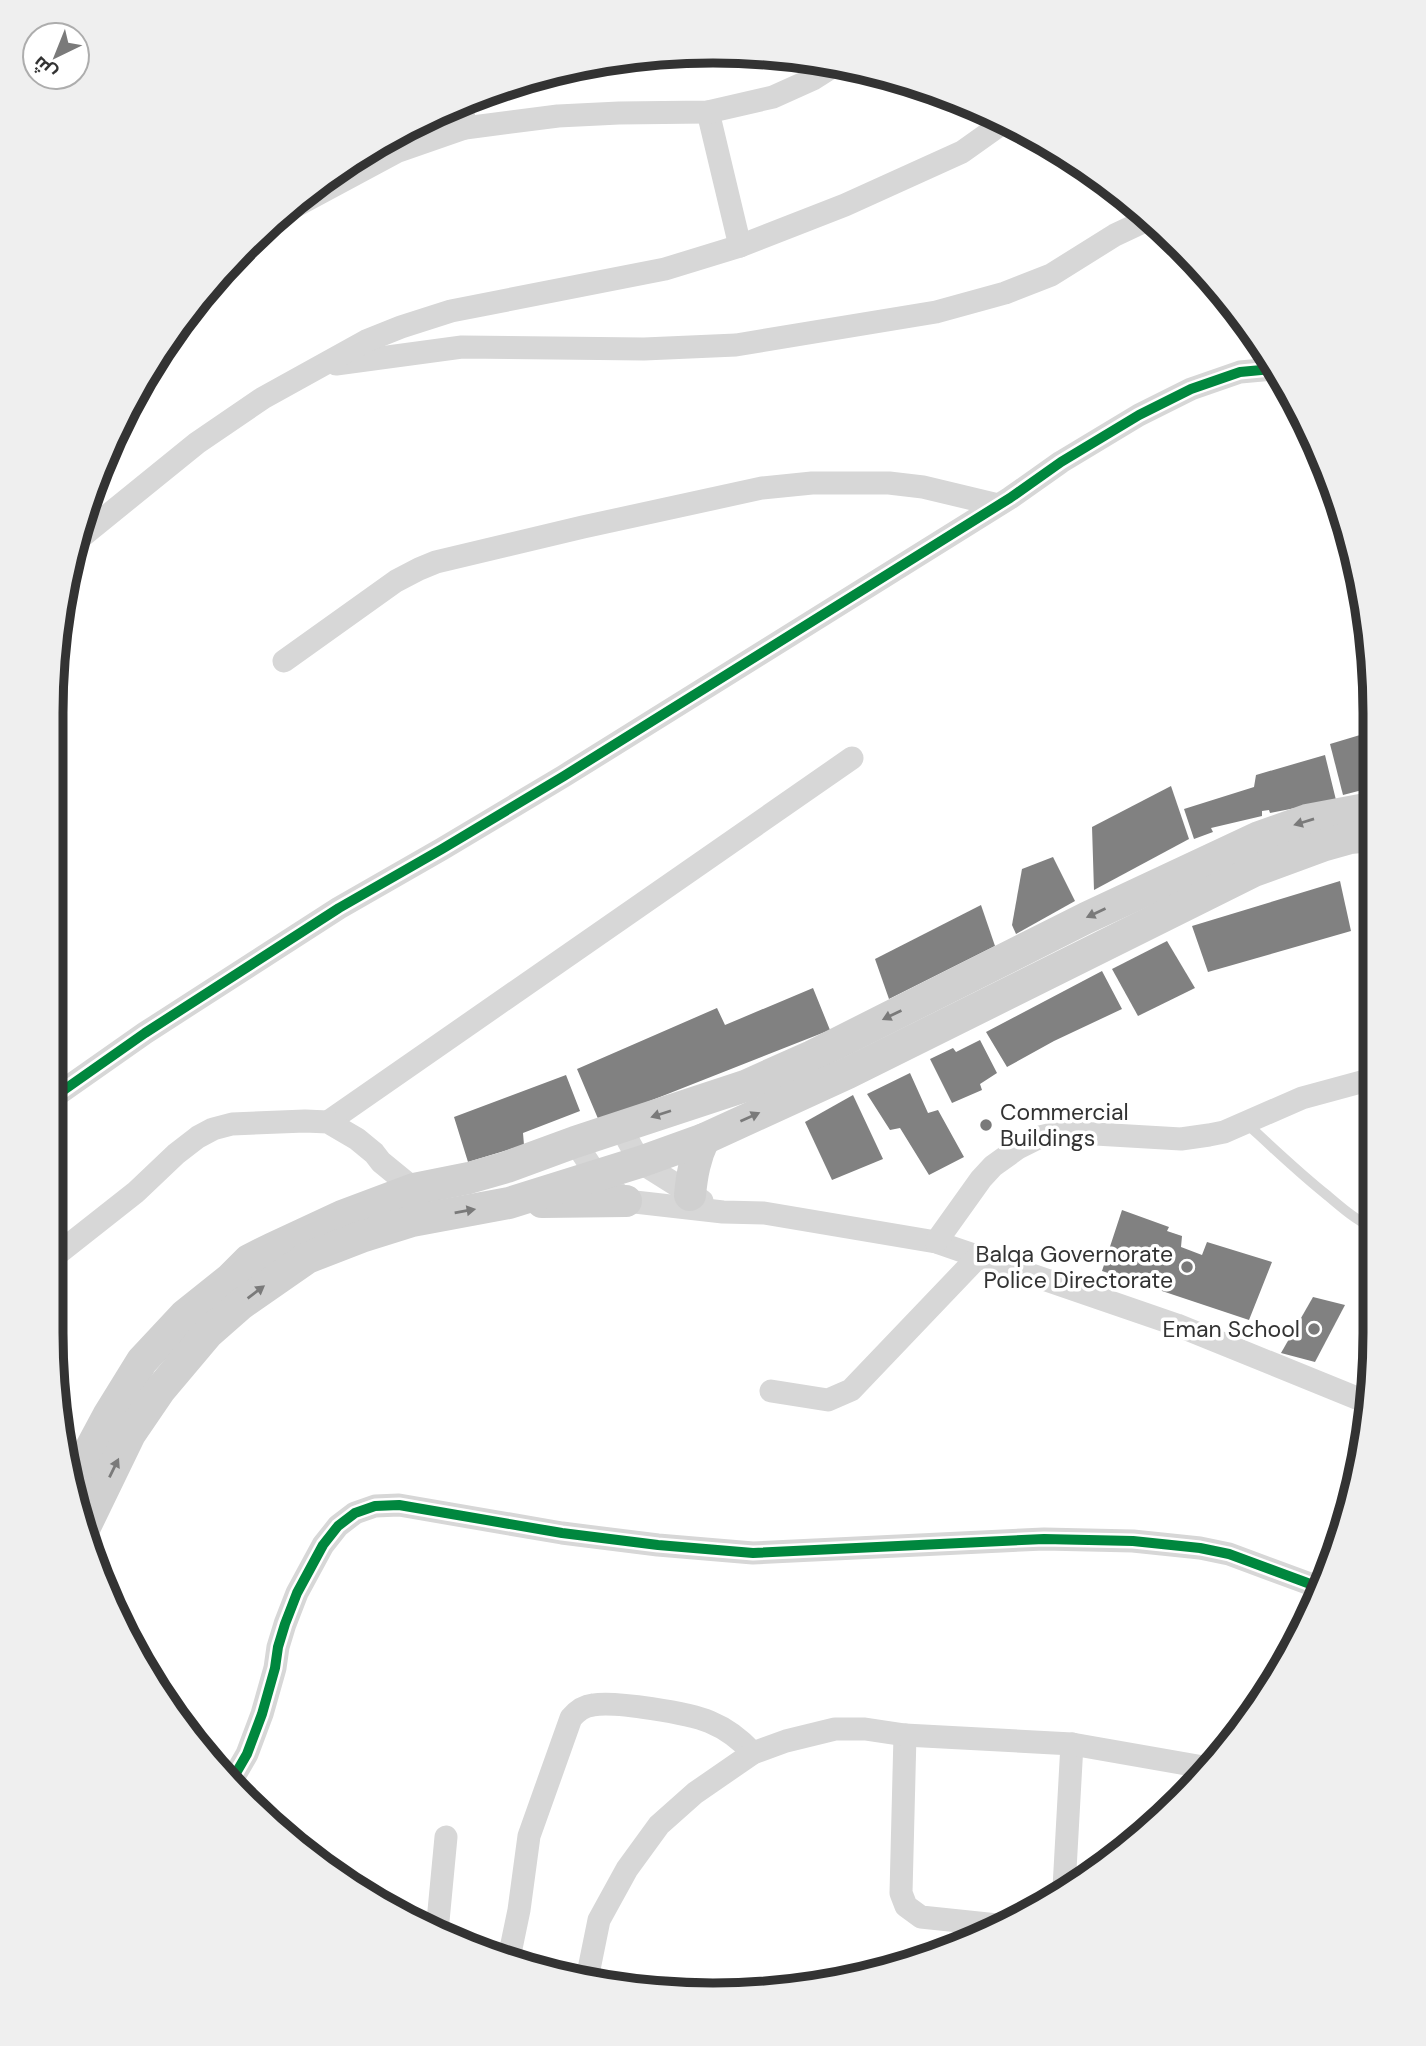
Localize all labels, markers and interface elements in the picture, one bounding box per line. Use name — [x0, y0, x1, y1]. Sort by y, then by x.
north arrow — [21, 21, 91, 91]
text: ش — [27, 51, 62, 86]
one-way arrow — [1293, 817, 1314, 827]
one-way arrow — [1086, 908, 1106, 919]
one-way arrow — [882, 1010, 902, 1021]
place label: Commercial Buildings — [1000, 1097, 1129, 1153]
one-way arrow — [651, 1110, 672, 1120]
one-way arrow — [740, 1111, 761, 1122]
marker: Commercial Buildings — [978, 1117, 994, 1133]
one-way arrow — [454, 1205, 476, 1216]
place label: Balqa Governorate Police Directorate — [976, 1239, 1173, 1295]
marker: Balqa Governorate Police Directorate — [1179, 1259, 1195, 1275]
one-way arrow — [246, 1285, 264, 1300]
place label: Eman School — [1163, 1314, 1300, 1344]
marker: Eman School — [1306, 1321, 1322, 1337]
one-way arrow — [108, 1458, 120, 1478]

